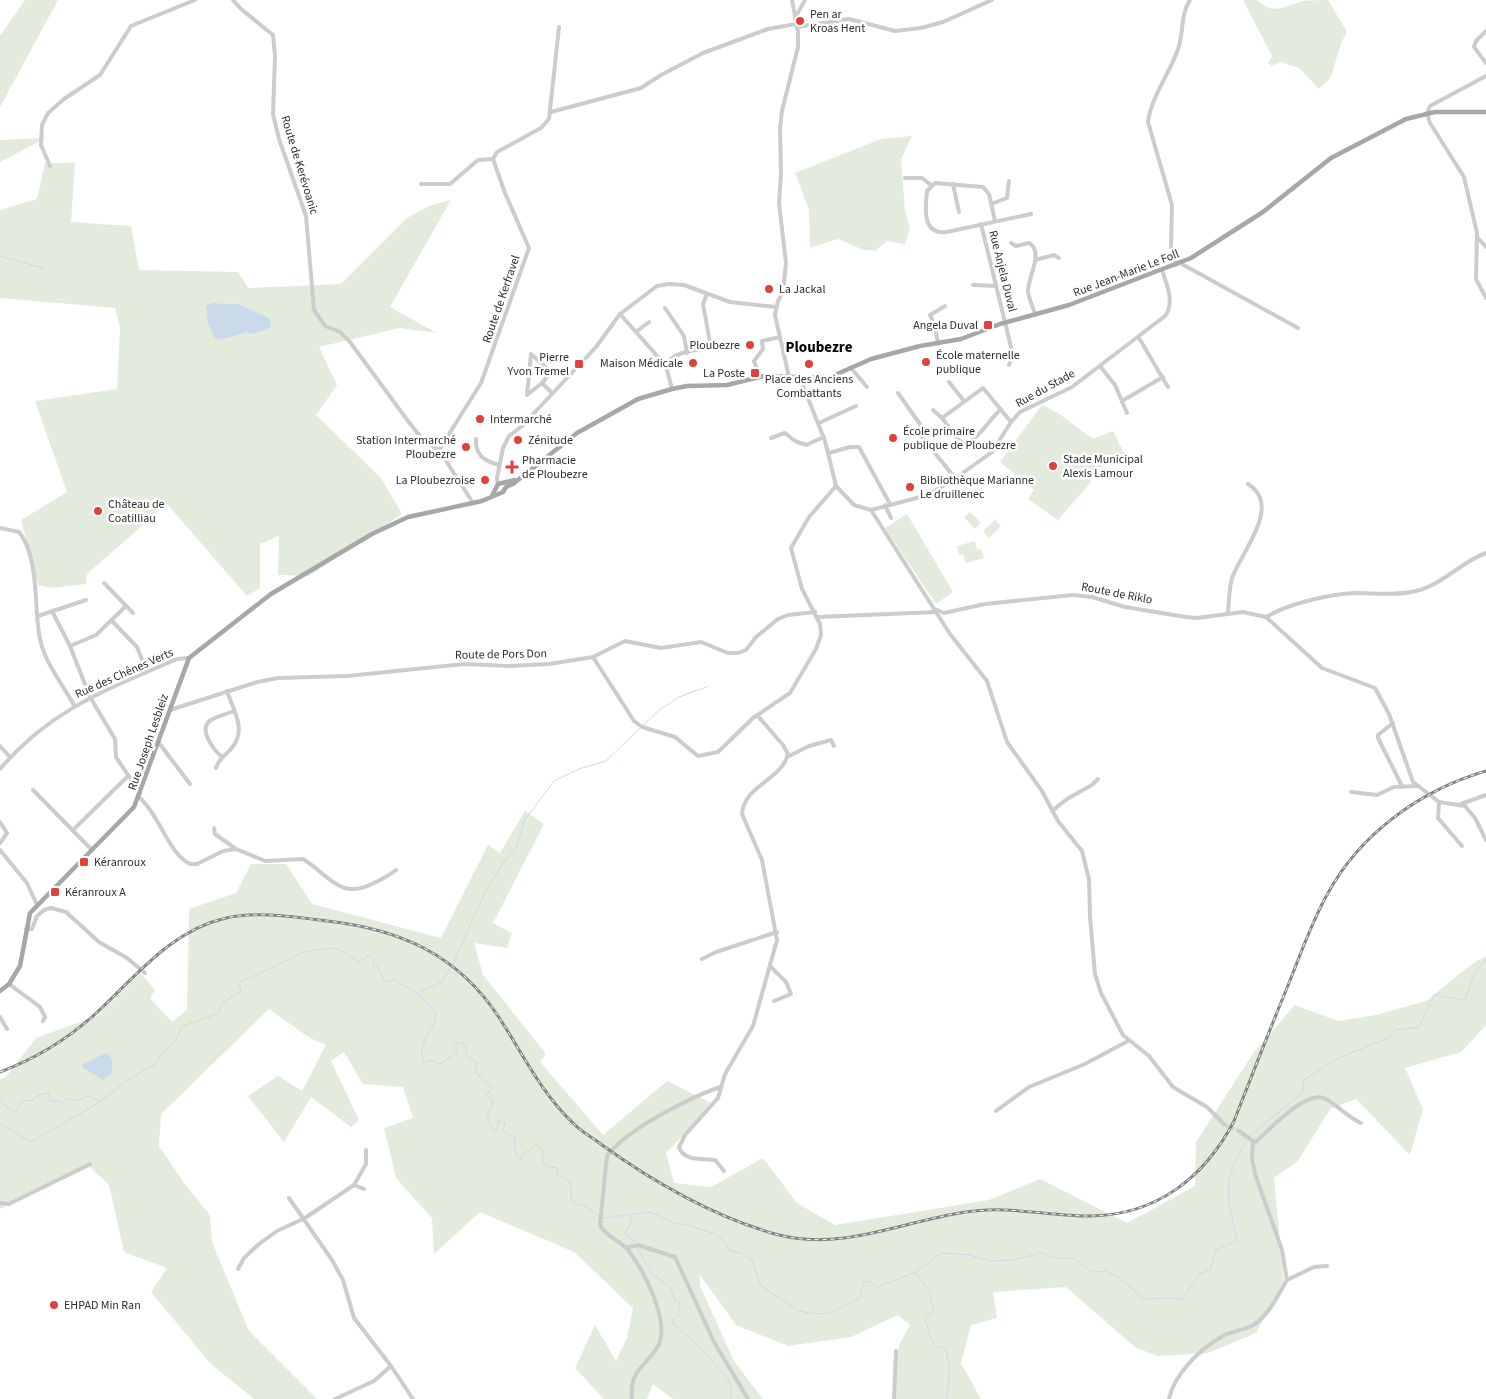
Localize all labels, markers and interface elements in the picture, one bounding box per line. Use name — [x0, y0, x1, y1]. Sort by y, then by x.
place label: Pen ar Kroas Hent — [810, 6, 865, 37]
marker: Pen ar Kroas Hent — [794, 15, 806, 27]
street label: Route de Kerévoanic — [276, 114, 323, 217]
street label: Rue Anjela Duval — [984, 229, 1021, 314]
street label: Rue Jean-Marie Le Foll — [1071, 245, 1182, 302]
street label: Route de Kerfravel — [478, 253, 524, 345]
place label: La Jackal — [779, 281, 825, 298]
marker: La Jackal — [763, 283, 775, 295]
place label: Angela Duval — [913, 317, 978, 334]
marker: Angela Duval — [982, 319, 994, 331]
place label: Ploubezre — [689, 337, 740, 354]
district label: Ploubezre — [786, 337, 853, 358]
marker: Ploubezre — [744, 339, 756, 351]
place label: École maternelle publique — [936, 347, 1020, 378]
place label: Pierre Yvon Tremel — [507, 349, 569, 380]
place label: Maison Médicale — [600, 355, 683, 372]
marker: École maternelle publique — [920, 356, 932, 368]
marker: Maison Médicale — [687, 357, 699, 369]
marker: Pierre Yvon Tremel — [573, 358, 585, 370]
marker: Place des Anciens Combattants — [803, 358, 815, 370]
place label: La Poste — [703, 365, 745, 382]
street label: Rue du Stade — [1012, 365, 1078, 412]
marker: La Poste — [749, 367, 761, 379]
place label: Place des Anciens Combattants — [765, 371, 853, 402]
place label: Intermarché — [490, 411, 552, 428]
marker: Intermarché — [474, 413, 486, 425]
place label: École primaire publique de Ploubezre — [903, 423, 1016, 454]
place label: Station Intermarché Ploubezre — [356, 432, 456, 463]
place label: Zénitude — [528, 432, 573, 449]
marker: École primaire publique de Ploubezre — [887, 432, 899, 444]
marker: Zénitude — [512, 434, 524, 446]
marker: Station Intermarché Ploubezre — [460, 441, 472, 453]
place label: Stade Municipal Alexis Lamour — [1063, 451, 1143, 482]
place label: Pharmacie de Ploubezre — [522, 452, 588, 483]
marker: Stade Municipal Alexis Lamour — [1047, 460, 1059, 472]
marker: Pharmacie de Ploubezre — [506, 461, 518, 473]
place label: La Ploubezroise — [396, 472, 475, 489]
place label: Bibliothèque Marianne Le druillenec — [920, 472, 1034, 503]
marker: La Ploubezroise — [479, 474, 491, 486]
marker: Bibliothèque Marianne Le druillenec — [904, 481, 916, 493]
place label: Château de Coatilliau — [108, 496, 165, 527]
marker: Château de Coatilliau — [92, 505, 104, 517]
street label: Route de Riklo — [1080, 578, 1154, 609]
street label: Rue des Chênes Verts — [72, 644, 176, 703]
street label: Route de Pors Don — [455, 645, 547, 664]
street label: Rue Joseph Lesbleiz — [124, 692, 173, 793]
place label: Kéranroux — [94, 854, 146, 871]
marker: Kéranroux — [78, 856, 90, 868]
place label: Kéranroux A — [65, 884, 126, 901]
marker: Kéranroux A — [49, 886, 61, 898]
place label: EHPAD Min Ran — [64, 1297, 141, 1314]
marker: EHPAD Min Ran — [48, 1299, 60, 1311]

